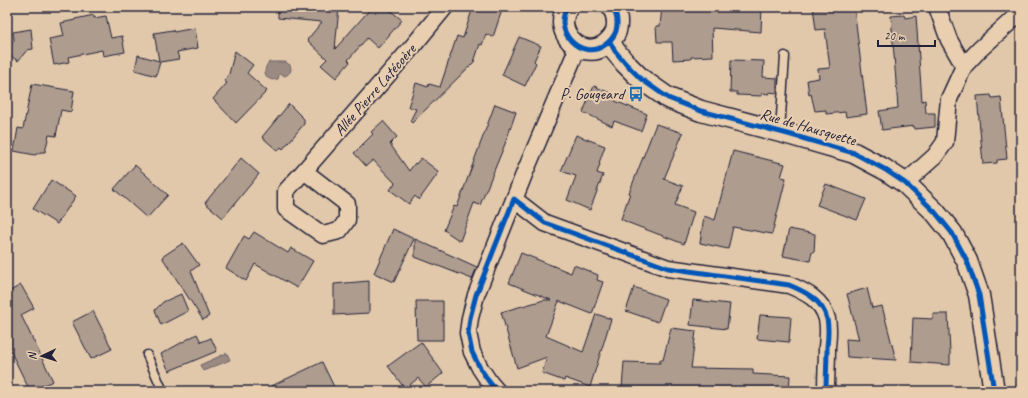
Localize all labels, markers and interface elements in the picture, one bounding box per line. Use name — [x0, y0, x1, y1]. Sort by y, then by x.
scale bar — [878, 22, 935, 48]
text: 20 m — [884, 28, 906, 44]
street label: Allée Pierre Latécoère — [330, 39, 421, 140]
place label: P. Gougeard — [560, 84, 627, 104]
bus stop icon: P. Gougeard — [627, 85, 645, 103]
street label: Rue de Hausquette — [758, 104, 860, 151]
north arrow — [22, 336, 62, 376]
text: N — [25, 351, 39, 361]

